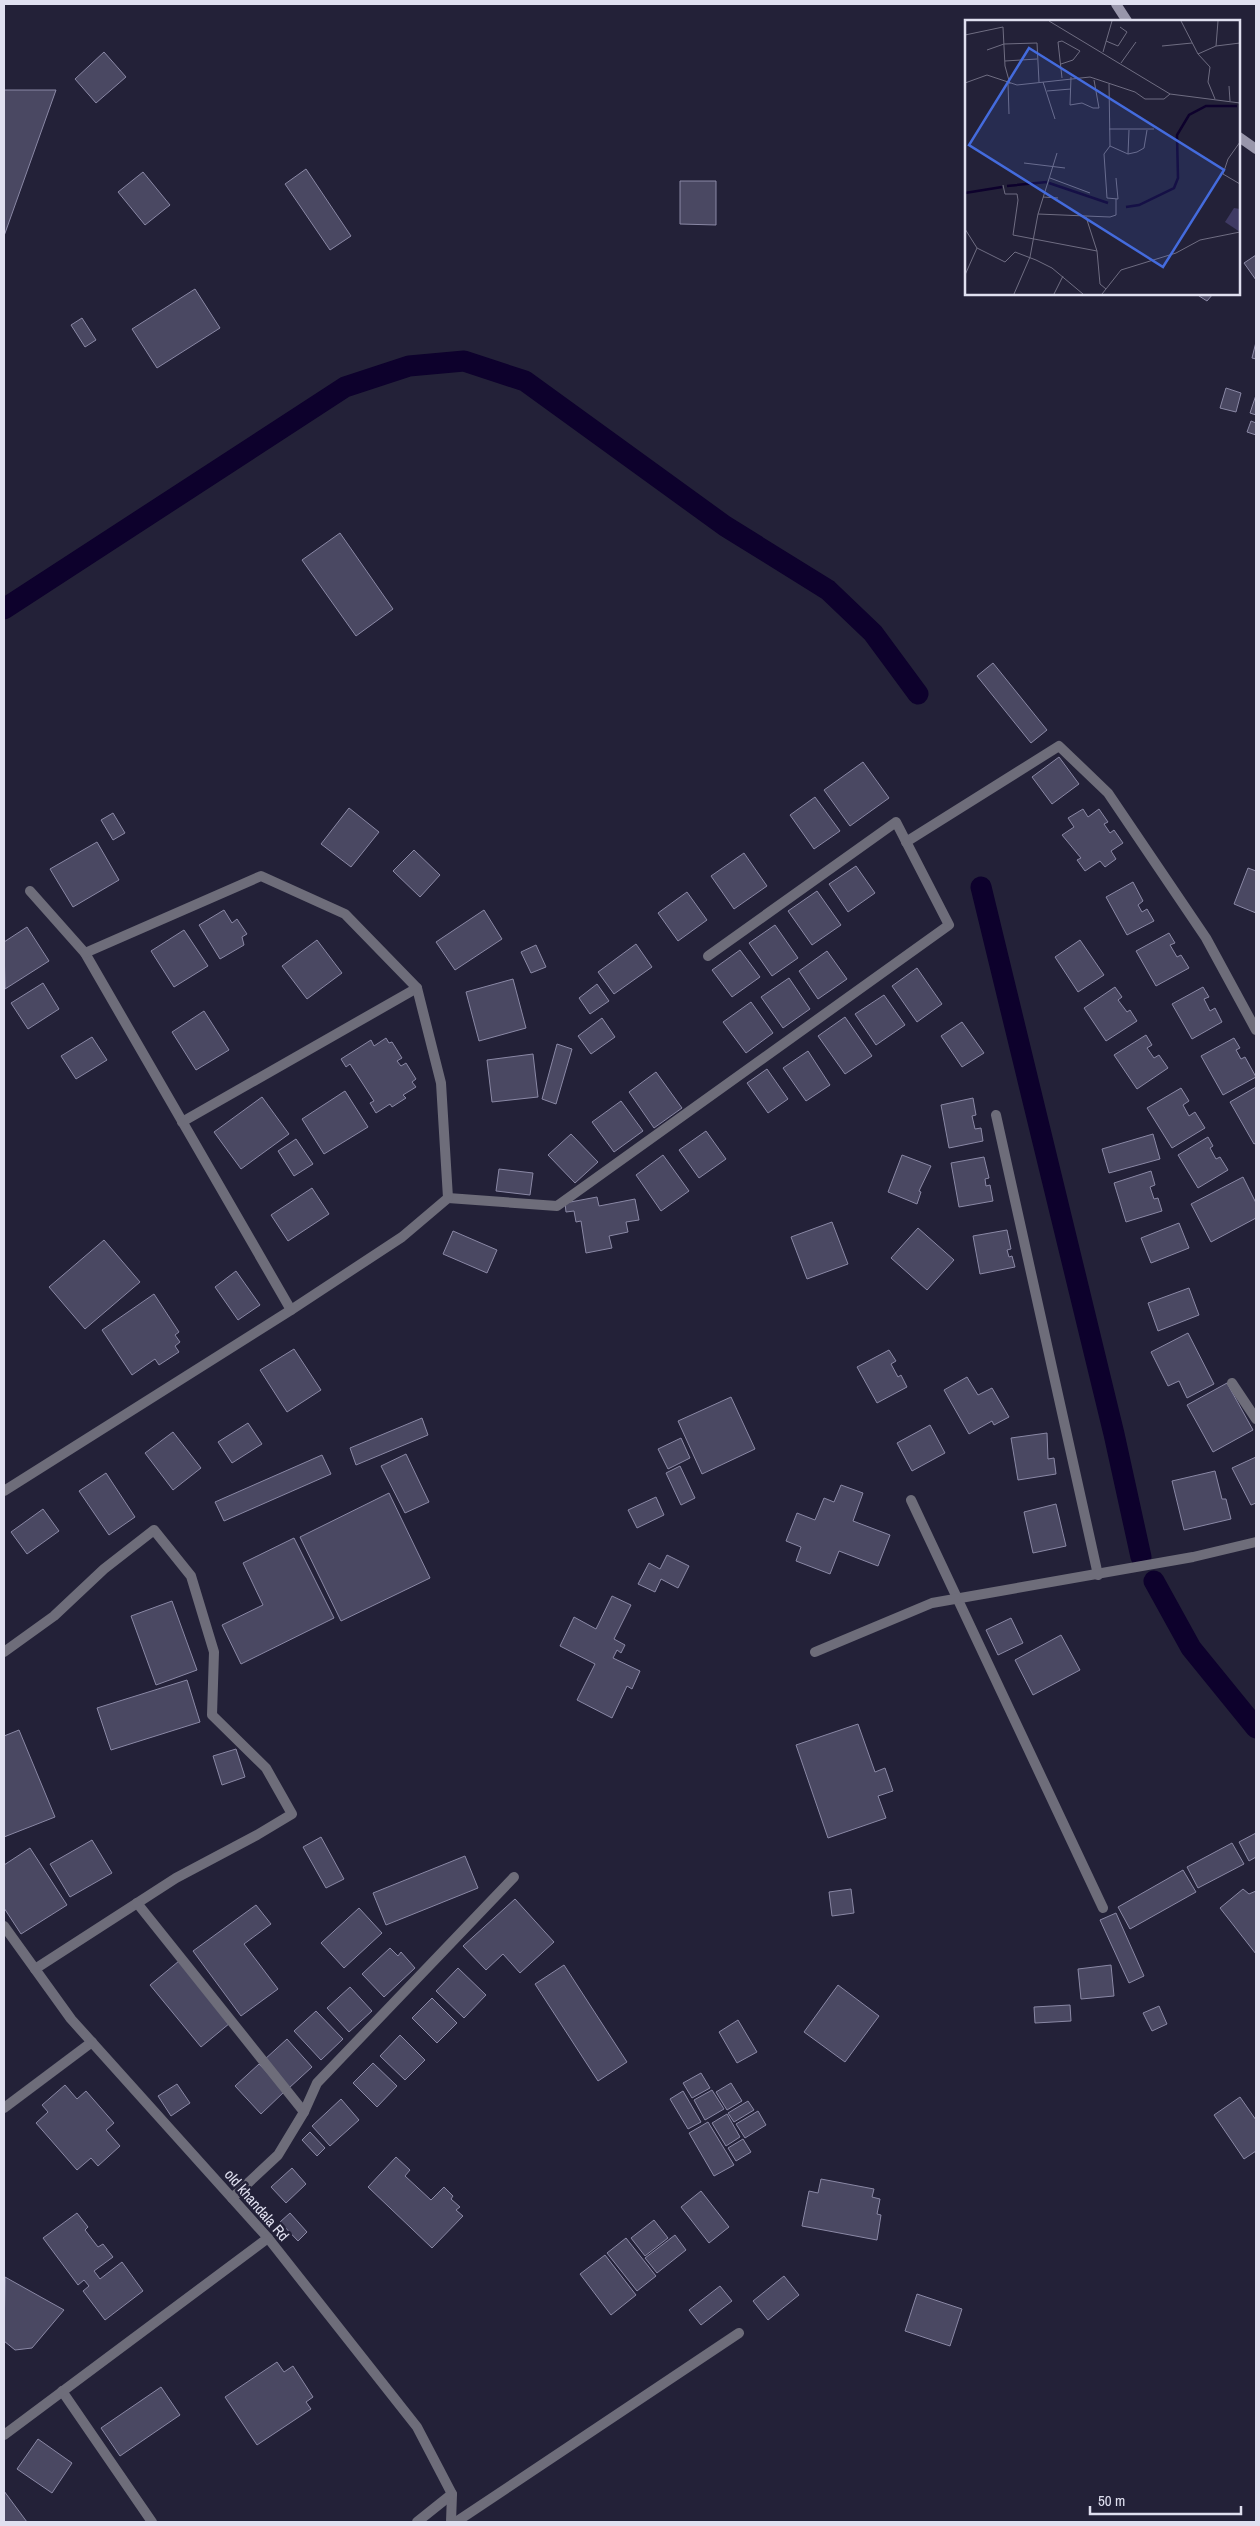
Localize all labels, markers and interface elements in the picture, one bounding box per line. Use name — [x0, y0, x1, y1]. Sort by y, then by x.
inset map — [965, 20, 1240, 295]
street label: old khandala Rd — [220, 2165, 294, 2245]
scale bar — [1090, 2484, 1241, 2516]
text: 50 m — [1098, 2490, 1125, 2511]

